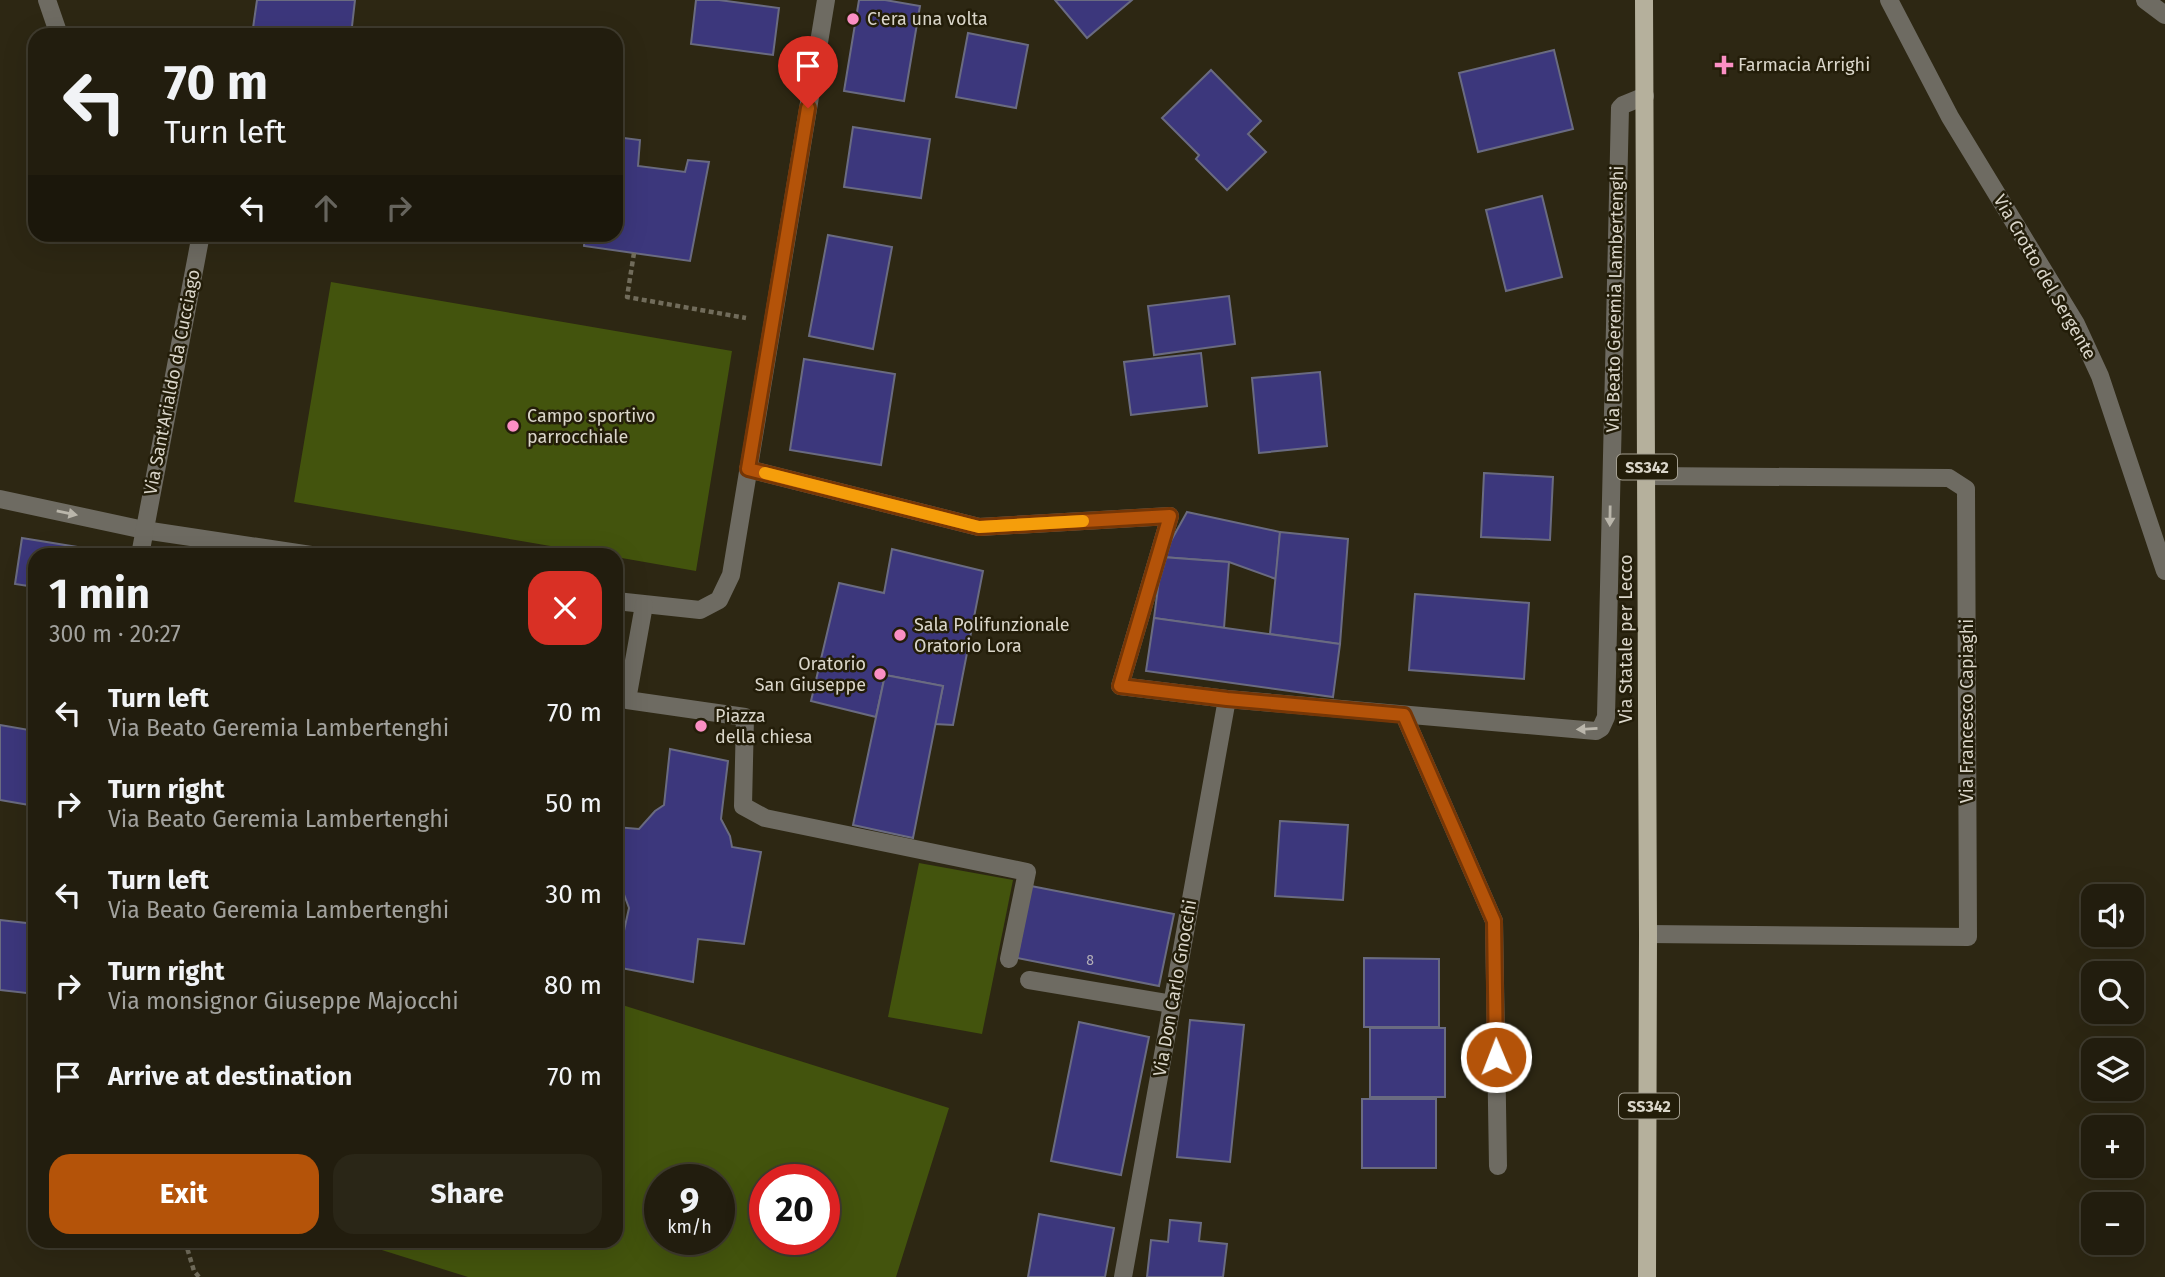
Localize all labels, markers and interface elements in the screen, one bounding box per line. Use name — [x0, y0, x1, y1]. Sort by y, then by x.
place label: C'era una volta — [867, 8, 988, 30]
marker: C'era una volta — [845, 11, 861, 27]
pin — [778, 36, 838, 108]
icon: arrive — [789, 47, 827, 85]
text: 70 m — [164, 53, 268, 112]
place label: Farmacia Arrighi — [1738, 54, 1870, 76]
icon: left — [49, 56, 140, 147]
marker: Farmacia Arrighi — [1716, 57, 1732, 73]
text: Turn left — [164, 113, 286, 151]
street label: Via Beato Geremia Lambertenghi — [1602, 165, 1628, 433]
icon: left — [234, 189, 272, 227]
icon: ahead — [307, 189, 345, 227]
icon: right — [380, 189, 418, 227]
street label: Via Crotto del Sergente — [1989, 191, 2101, 363]
street label: Via Sant'Arialdo da Cucciago — [139, 267, 205, 497]
place label: Campo sportivo parrocchiale — [527, 405, 656, 448]
marker: Campo sportivo parrocchiale — [505, 418, 521, 434]
road number: SS342 — [1617, 454, 1677, 480]
one-way arrow — [1605, 505, 1616, 527]
one-way arrow — [56, 508, 78, 519]
street label: Via Statale per Lecco — [1615, 555, 1637, 723]
text: 1 min — [49, 569, 150, 619]
button: close — [528, 571, 602, 645]
place label: Sala Polifunzionale Oratorio Lora — [914, 614, 1070, 657]
street label: Via Francesco Capiaghi — [1956, 619, 1978, 803]
text: 300 m · 20:27 — [49, 620, 181, 648]
marker: Sala Polifunzionale Oratorio Lora — [892, 627, 908, 643]
place label: Oratorio San Giuseppe — [755, 653, 866, 696]
marker: Oratorio San Giuseppe — [872, 666, 888, 682]
text: Turn left — [108, 683, 209, 714]
icon: left — [49, 694, 87, 732]
text: 70 m — [547, 697, 602, 728]
place label: Piazza della chiesa — [715, 705, 813, 748]
text: Via Beato Geremia Lambertenghi — [108, 714, 449, 742]
marker: Piazza della chiesa — [693, 718, 709, 734]
one-way arrow — [1576, 724, 1598, 735]
text: Turn right — [108, 774, 225, 805]
icon: right — [49, 785, 87, 823]
text: 50 m — [545, 788, 602, 819]
text: Via Beato Geremia Lambertenghi — [108, 805, 449, 833]
text: Turn left — [108, 865, 209, 896]
icon: left — [49, 876, 87, 914]
text: 30 m — [545, 879, 602, 910]
map controls — [2081, 884, 2144, 1255]
button: sound — [2081, 884, 2144, 947]
text: Via Beato Geremia Lambertenghi — [108, 896, 449, 924]
street label: Via Don Carlo Gnocchi — [1149, 898, 1201, 1078]
house number: 8 — [1086, 952, 1094, 969]
text: Turn right — [108, 956, 225, 987]
button: search — [2081, 961, 2144, 1024]
icon: right — [49, 967, 87, 1005]
text: 80 m — [544, 970, 602, 1001]
text: Via monsignor Giuseppe Majocchi — [108, 987, 459, 1015]
position arrow — [1459, 1020, 1533, 1094]
button: layers — [2081, 1038, 2144, 1101]
icon: arrive — [49, 1058, 87, 1096]
text: Arrive at destination — [108, 1061, 352, 1092]
text: 70 m — [547, 1061, 602, 1092]
road number: SS342 — [1619, 1094, 1679, 1118]
button: + — [2081, 1115, 2144, 1178]
button: Exit — [49, 1154, 319, 1234]
button: Share — [333, 1154, 602, 1234]
speed limit sign: 20 — [749, 1164, 840, 1255]
text: 9 — [680, 1179, 699, 1221]
button: − — [2081, 1192, 2144, 1255]
text: km/h — [667, 1216, 712, 1238]

